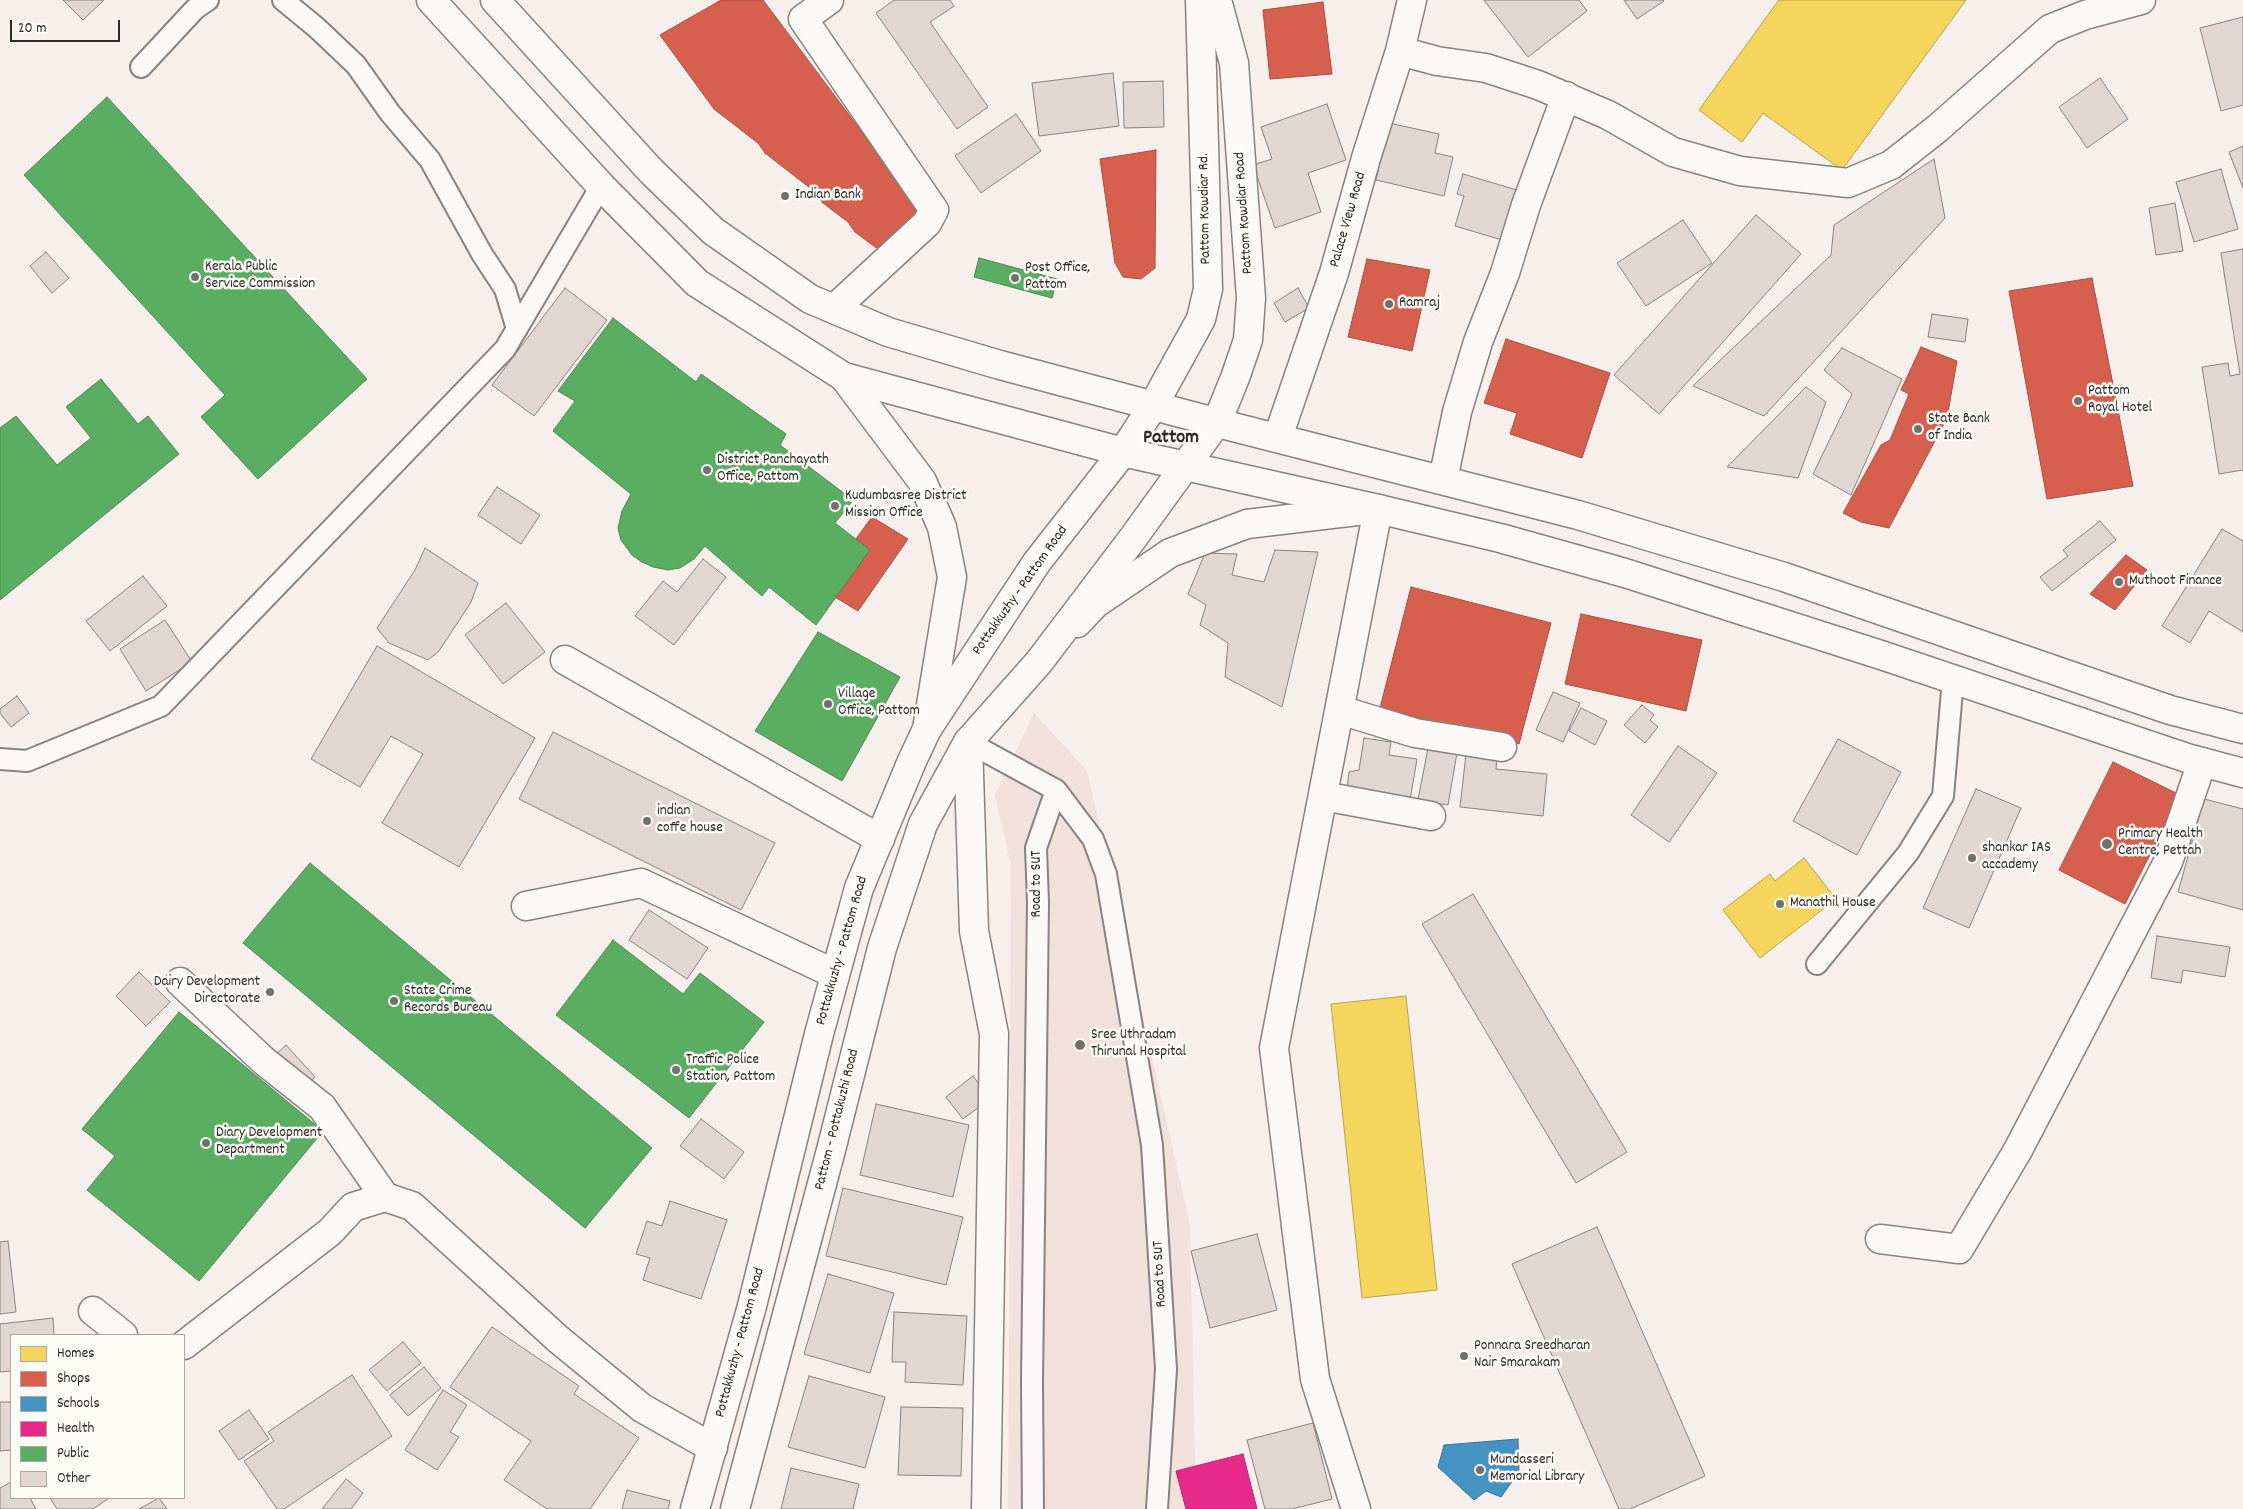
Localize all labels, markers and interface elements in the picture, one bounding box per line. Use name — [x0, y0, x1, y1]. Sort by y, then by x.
scale bar — [12, 10, 122, 42]
text: 20 m — [18, 18, 46, 40]
street label: Pattom Kowdiar Road — [1232, 151, 1258, 275]
street label: Pattom Kowdiar Rd. — [1196, 153, 1216, 265]
street label: Palace View Road — [1327, 170, 1371, 270]
place label: Indian Bank — [795, 187, 861, 205]
marker: Indian Bank — [779, 190, 791, 202]
place label: Kerala Public Service Commission — [205, 259, 315, 294]
place label: Post Office, Pattom — [1025, 260, 1090, 295]
marker: Kerala Public Service Commission — [189, 271, 201, 283]
marker: Post Office, Pattom — [1009, 272, 1021, 284]
place label: Ramraj — [1399, 295, 1440, 313]
marker: Ramraj — [1383, 298, 1395, 310]
place label: Pattom Royal Hotel — [2088, 383, 2152, 418]
marker: Pattom Royal Hotel — [2072, 395, 2084, 407]
place label: State Bank of India — [1928, 411, 1990, 446]
marker: State Bank of India — [1912, 423, 1924, 435]
district label: Pattom — [1143, 427, 1199, 451]
place label: District Panchayath Office, Pattom — [717, 452, 829, 487]
marker: District Panchayath Office, Pattom — [701, 464, 713, 476]
place label: Kudumbasree District Mission Office — [845, 488, 966, 523]
marker: Kudumbasree District Mission Office — [829, 500, 841, 512]
street label: Pottakkuzhy - Pattom Road — [969, 523, 1073, 659]
place label: Muthoot Finance — [2129, 573, 2222, 591]
marker: Muthoot Finance — [2113, 576, 2125, 588]
place label: Village Office, Pattom — [838, 686, 920, 721]
marker: Village Office, Pattom — [822, 698, 834, 710]
place label: indian coffe house — [657, 803, 723, 838]
marker: indian coffe house — [641, 815, 653, 827]
place label: Primary Health Centre, Pettah — [2118, 826, 2203, 861]
marker: Primary Health Centre, Pettah — [2100, 837, 2114, 851]
place label: shankar IAS accademy — [1982, 840, 2051, 875]
street label: Road to SUT — [1029, 851, 1047, 917]
marker: shankar IAS accademy — [1966, 852, 1978, 864]
street label: Pottakkuzhy - Pattom Road — [813, 874, 873, 1028]
place label: Manathil House — [1790, 895, 1876, 913]
marker: Manathil House — [1774, 898, 1786, 910]
place label: Dairy Development Directorate — [154, 974, 260, 1009]
place label: State Crime Records Bureau — [404, 983, 492, 1018]
marker: Dairy Development Directorate — [264, 986, 276, 998]
marker: State Crime Records Bureau — [388, 995, 400, 1007]
place label: Sree Uthradam Thirunal Hospital — [1091, 1027, 1186, 1062]
marker: Sree Uthradam Thirunal Hospital — [1073, 1038, 1087, 1052]
street label: Pattom - Pottakuzhi Road — [812, 1048, 864, 1192]
place label: Traffic Police Station, Pattom — [686, 1052, 775, 1087]
marker: Traffic Police Station, Pattom — [670, 1064, 682, 1076]
place label: Diary Development Department — [216, 1125, 322, 1160]
marker: Diary Development Department — [200, 1137, 212, 1149]
street label: Road to SUT — [1150, 1240, 1172, 1308]
street label: Pottakkuzhy - Pattom Road — [712, 1266, 770, 1420]
legend — [10, 1334, 185, 1499]
place label: Ponnara Sreedharan Nair Smarakam — [1474, 1338, 1590, 1373]
text: Homes — [57, 1343, 95, 1365]
marker: Ponnara Sreedharan Nair Smarakam — [1458, 1350, 1470, 1362]
text: Shops — [57, 1368, 90, 1390]
text: Schools — [57, 1393, 100, 1415]
text: Health — [57, 1418, 94, 1440]
text: Public — [57, 1443, 89, 1465]
place label: Mundasseri Memorial Library — [1490, 1452, 1584, 1487]
marker: Mundasseri Memorial Library — [1474, 1464, 1486, 1476]
text: Other — [57, 1468, 90, 1490]

